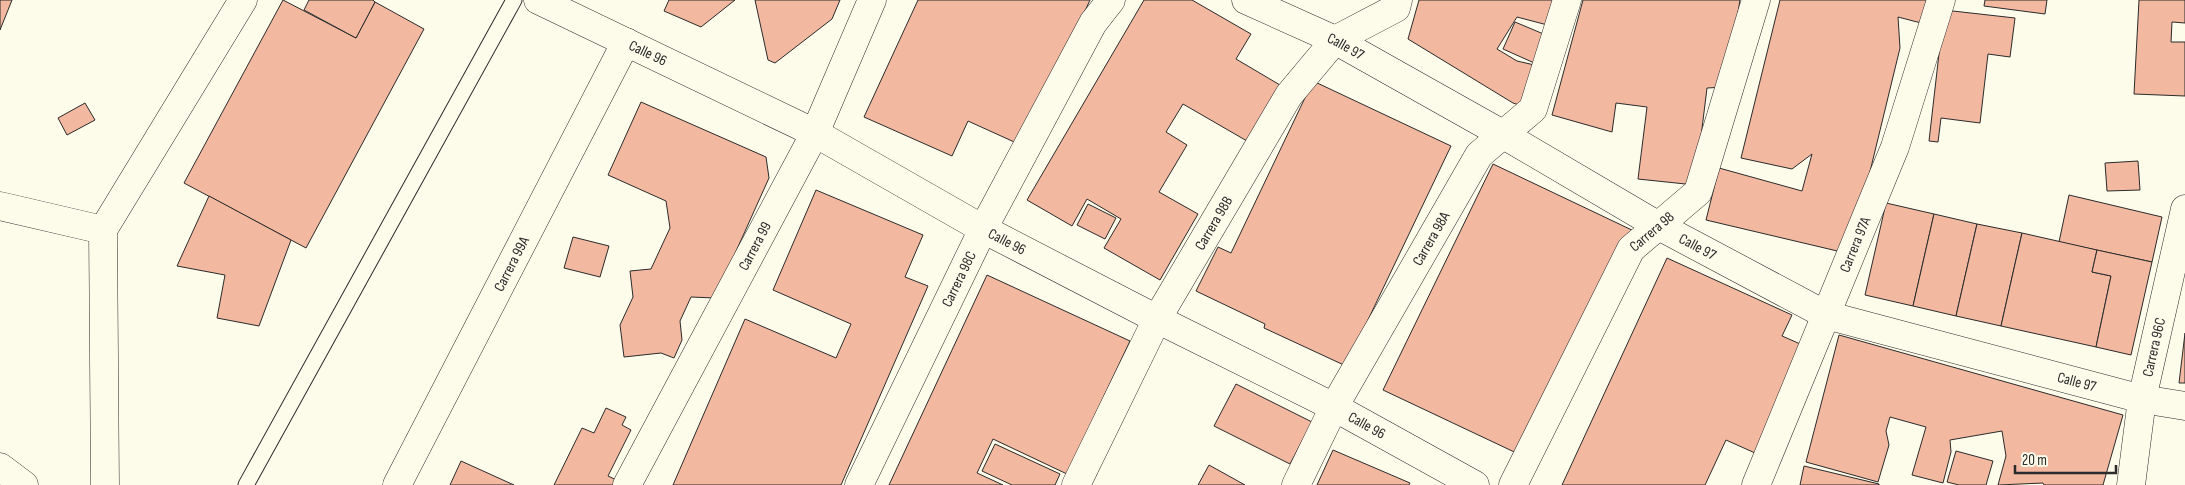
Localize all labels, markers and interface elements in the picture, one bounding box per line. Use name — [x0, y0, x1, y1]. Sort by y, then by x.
street label: Calle 97 — [1324, 29, 1367, 64]
street label: Calle 96 — [626, 36, 670, 70]
street label: Carrera 98B — [1191, 193, 1237, 254]
street label: Carrera 98 — [1626, 207, 1678, 256]
street label: Carrera 98A — [1408, 208, 1455, 269]
street label: Carrera 97A — [1835, 214, 1875, 275]
street label: Carrera 99 — [734, 218, 776, 274]
street label: Calle 96 — [985, 224, 1029, 260]
street label: Calle 97 — [1676, 229, 1719, 265]
street label: Carrera 99A — [490, 233, 534, 295]
street label: Carrera 98C — [938, 248, 981, 310]
street label: Carrera 96C — [2138, 316, 2170, 378]
street label: Calle 97 — [2055, 368, 2098, 396]
street label: Calle 96 — [1345, 408, 1389, 444]
scale bar — [2015, 442, 2116, 474]
text: 20 m — [2022, 451, 2047, 470]

